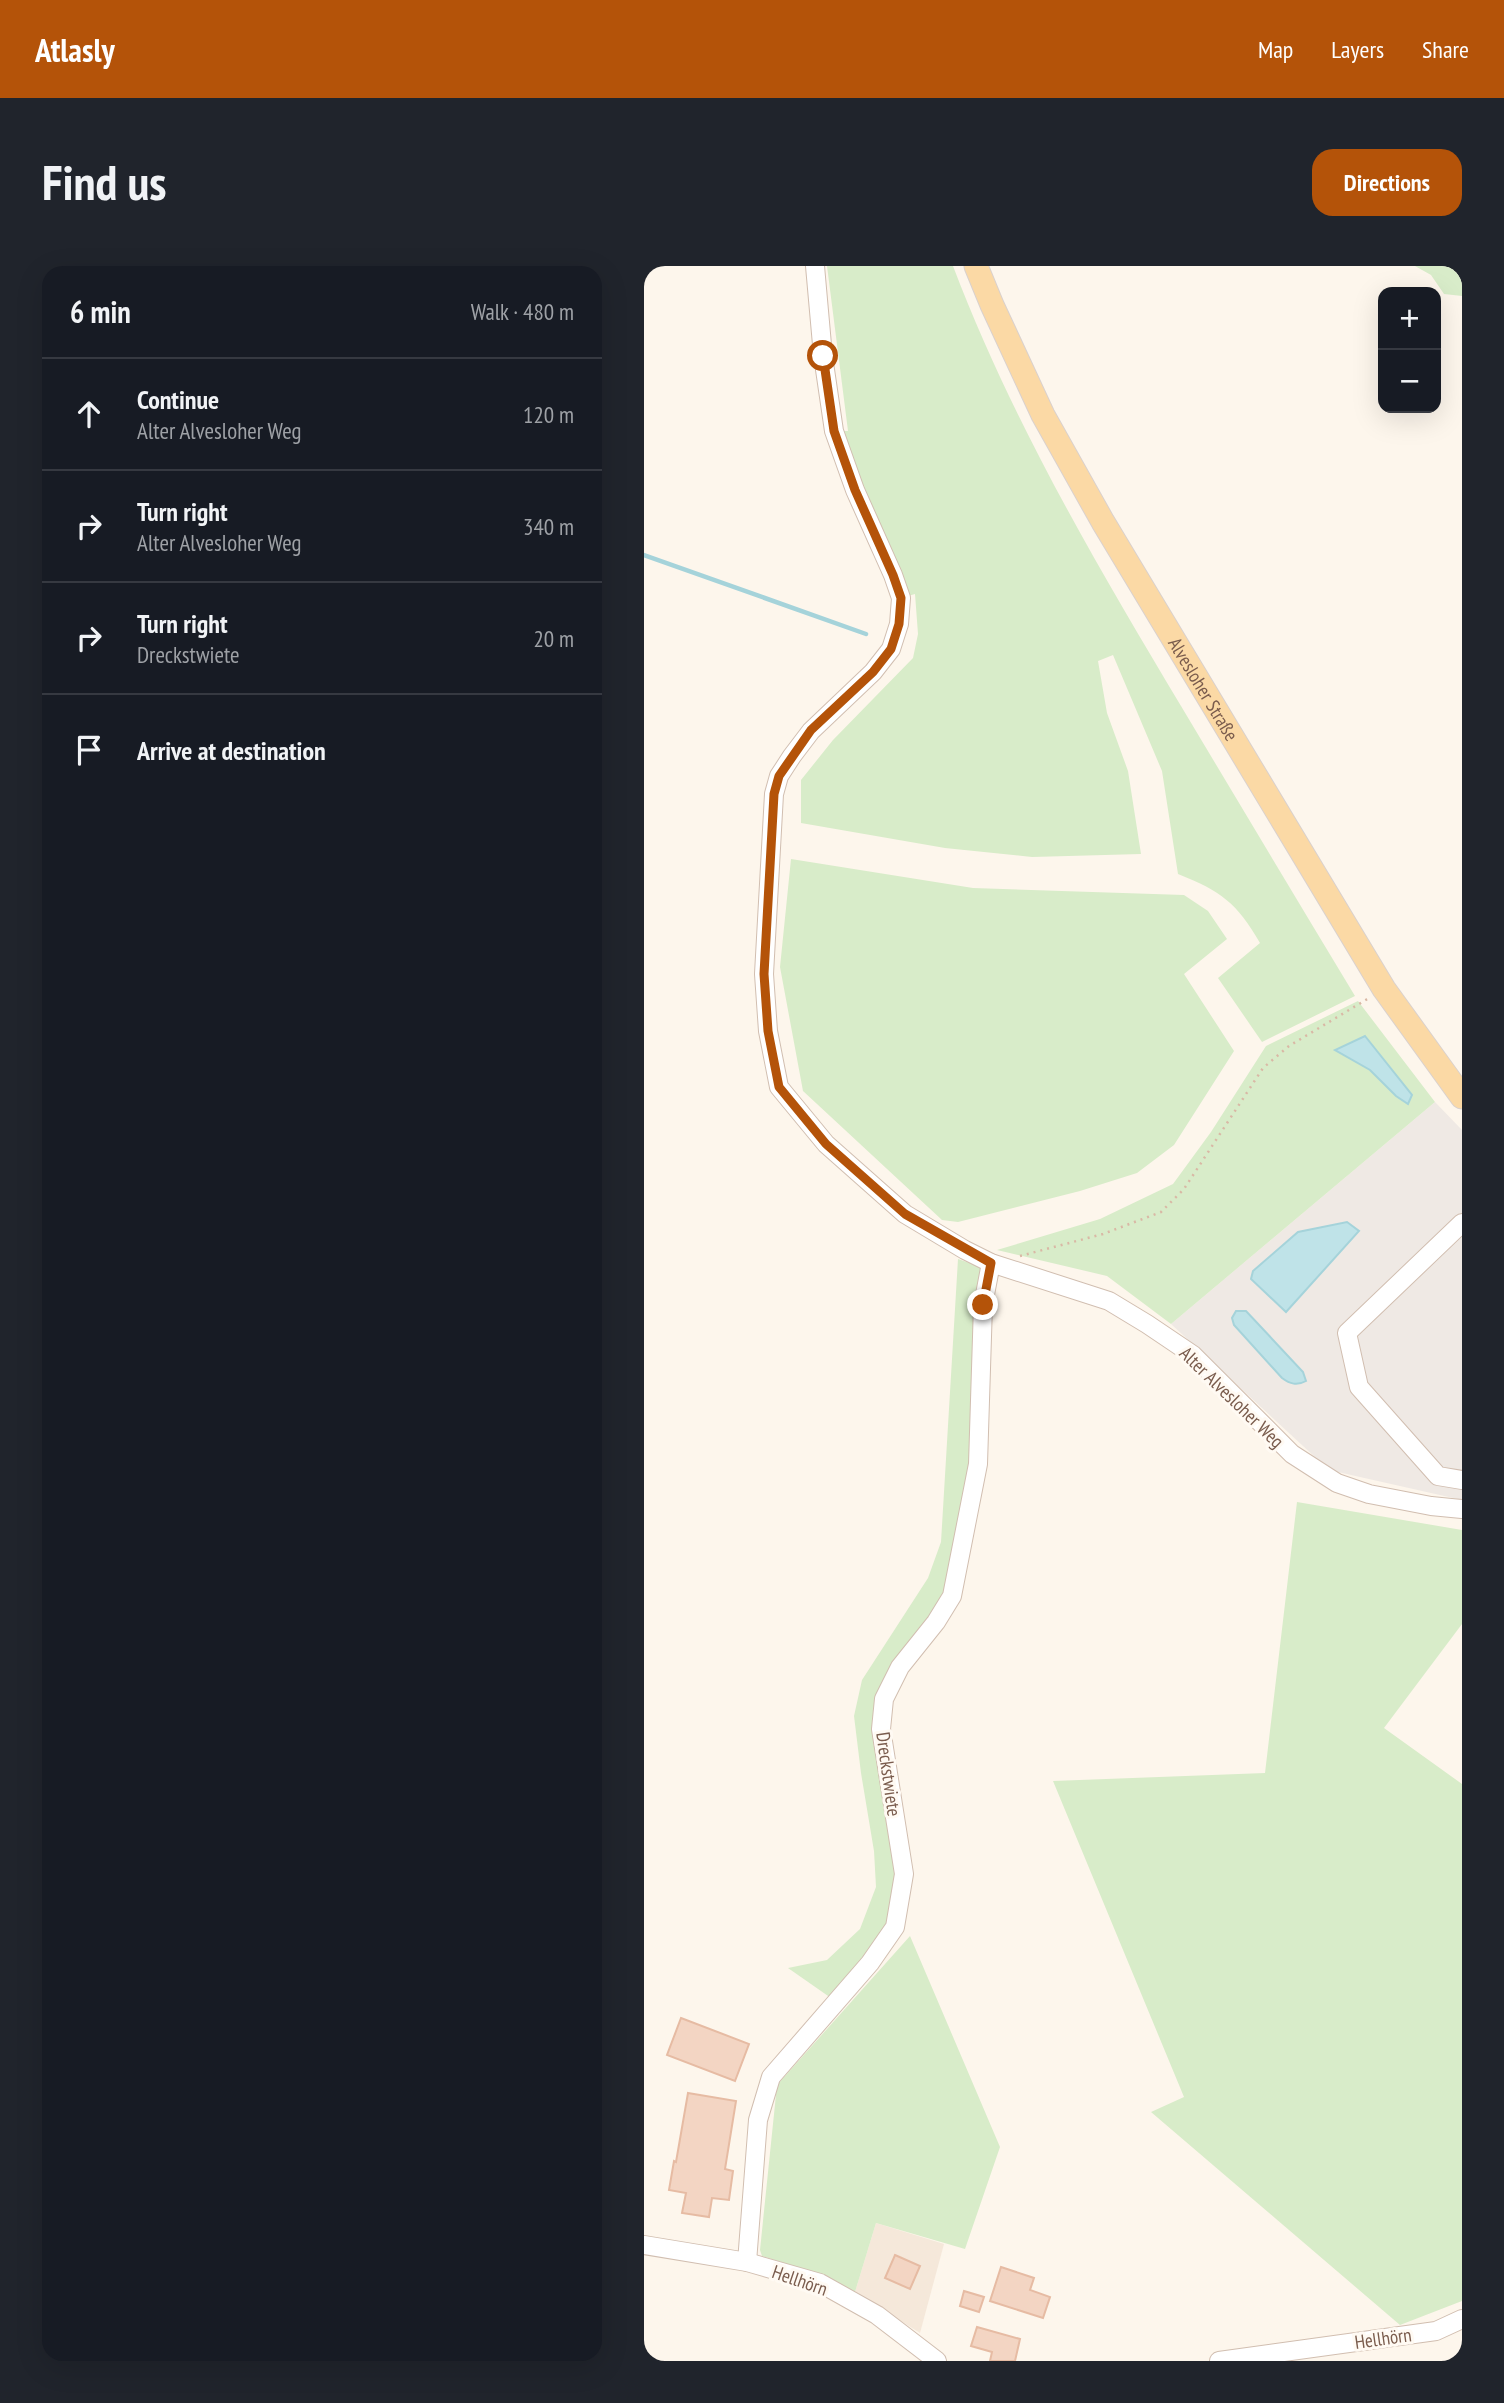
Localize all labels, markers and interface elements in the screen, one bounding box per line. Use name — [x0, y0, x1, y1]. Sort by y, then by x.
text: Atlasly — [35, 28, 115, 71]
text: Map — [1258, 34, 1293, 65]
text: Layers — [1331, 34, 1384, 65]
text: Share — [1422, 34, 1469, 65]
button: Directions — [1312, 149, 1462, 216]
text: Find us — [42, 150, 166, 214]
map controls — [1378, 287, 1441, 413]
button: + — [1378, 287, 1441, 350]
text: 6 min — [70, 292, 131, 331]
text: Walk · 480 m — [471, 297, 574, 326]
route start — [807, 340, 838, 371]
button: − — [1378, 350, 1441, 413]
text: Continue — [137, 383, 219, 416]
icon: ahead — [70, 395, 108, 433]
text: 120 m — [523, 400, 574, 429]
text: Alter Alvesloher Weg — [137, 416, 301, 445]
text: Turn right — [137, 495, 228, 528]
icon: right — [70, 507, 108, 545]
text: 340 m — [523, 512, 574, 541]
text: Alter Alvesloher Weg — [137, 528, 301, 557]
text: Turn right — [137, 607, 228, 640]
icon: right — [70, 619, 108, 657]
text: 20 m — [533, 624, 574, 653]
street label: Alvesloher Straße — [1163, 633, 1244, 745]
text: Dreckstwiete — [137, 640, 240, 669]
icon: arrive — [70, 731, 108, 769]
text: Arrive at destination — [137, 734, 326, 767]
route end — [967, 1289, 998, 1320]
street label: Alter Alvesloher Weg — [1175, 1341, 1289, 1453]
street label: Dreckstwiete — [871, 1730, 907, 1818]
street label: Hellhörn — [769, 2259, 831, 2301]
street label: Hellhörn — [1353, 2322, 1413, 2354]

